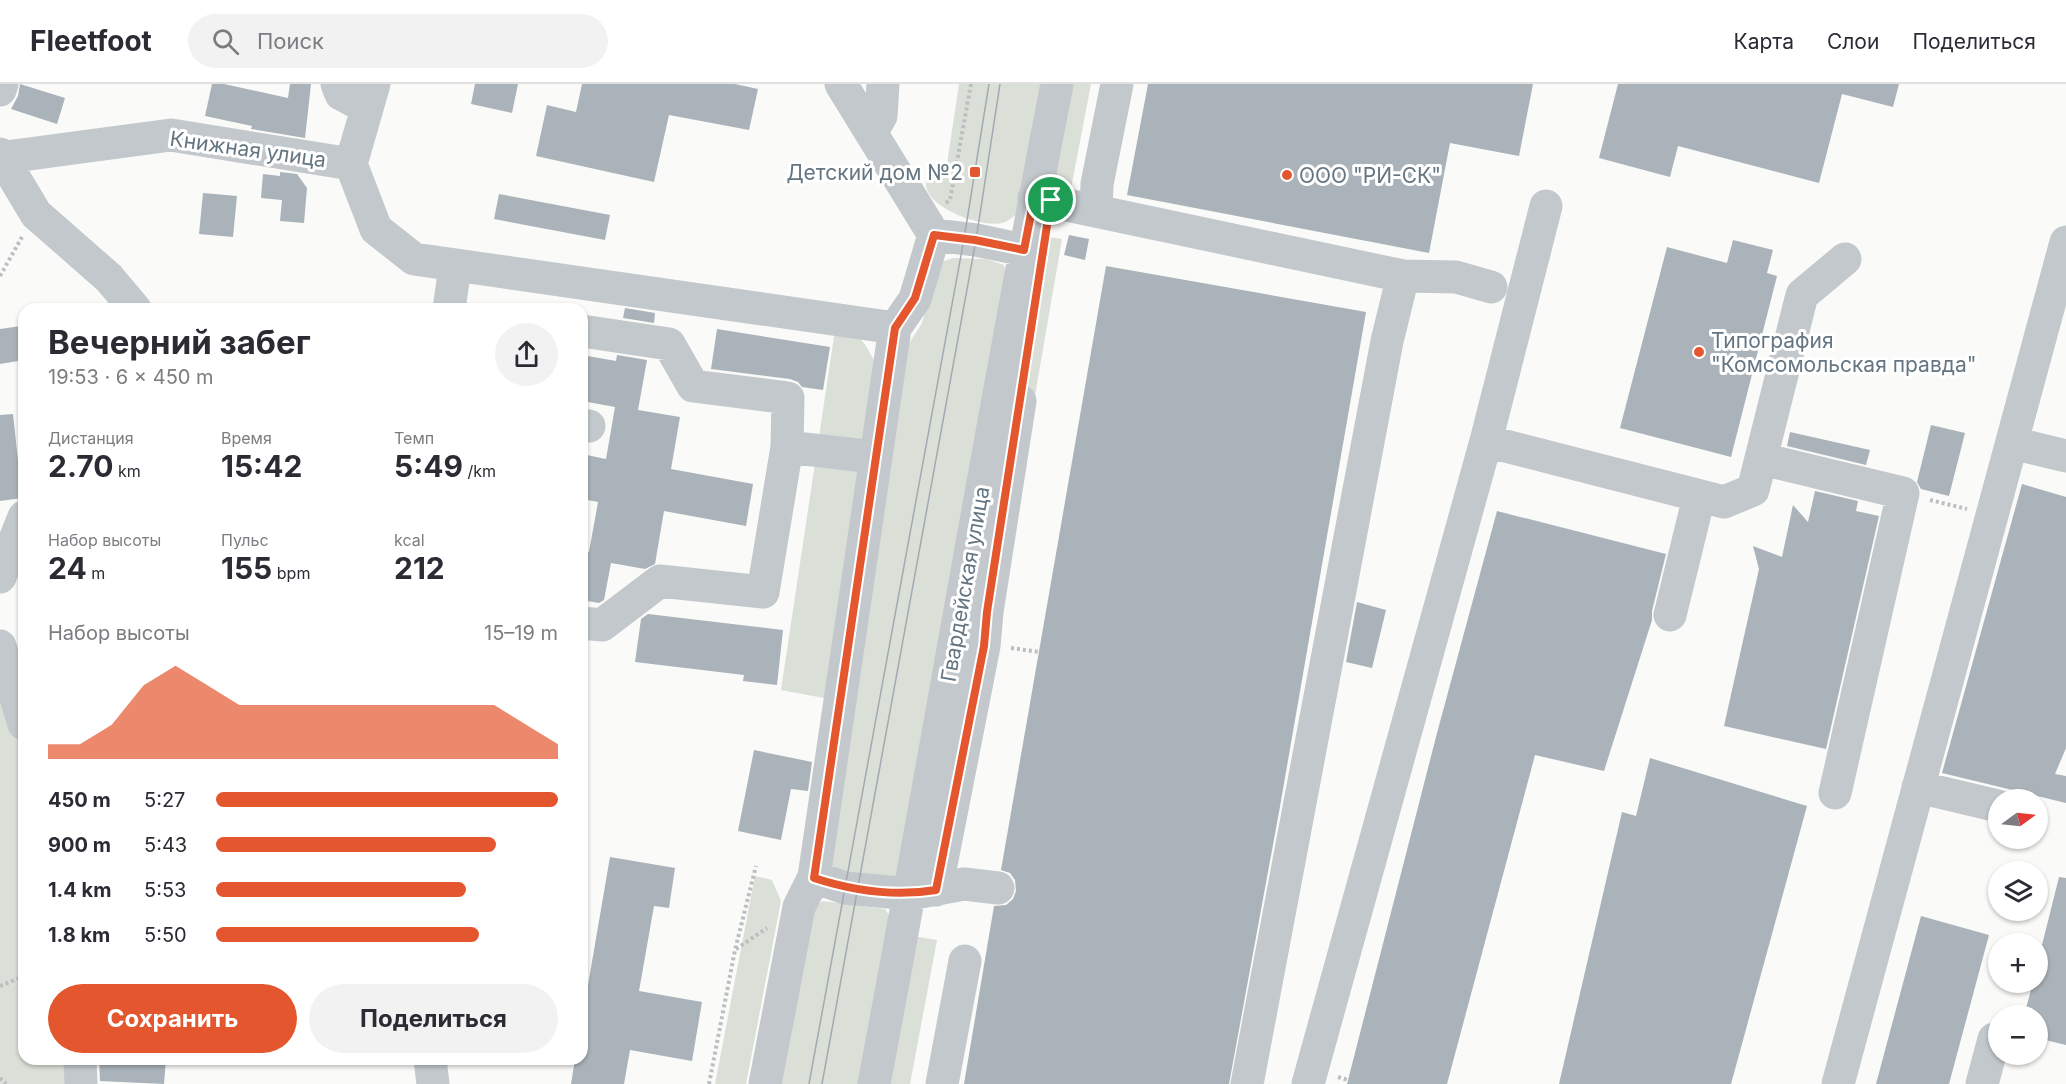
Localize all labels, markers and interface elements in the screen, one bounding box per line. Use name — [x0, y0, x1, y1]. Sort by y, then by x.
search box — [188, 14, 608, 68]
text: Fleetfoot — [30, 24, 152, 58]
icon: search — [209, 25, 242, 58]
text: Поиск — [257, 28, 324, 54]
text: Карта — [1734, 29, 1794, 54]
text: Слои — [1827, 29, 1879, 54]
text: Поделиться — [1912, 29, 2036, 54]
street label: Книжная улица — [168, 126, 328, 172]
place label: Детский дом №2 — [786, 160, 963, 185]
place label: ООО "РИ-СК" — [1299, 163, 1441, 188]
marker: Детский дом №2 — [968, 165, 982, 179]
marker: ООО "РИ-СК" — [1280, 168, 1294, 182]
pin — [1025, 174, 1076, 225]
icon: arrive — [1034, 183, 1067, 216]
text: Вечерний забег — [48, 322, 311, 362]
button: share — [495, 323, 558, 386]
place label: Типография "Комсомольская правда" — [1711, 328, 1977, 377]
marker: Типография "Комсомольская правда" — [1692, 345, 1706, 359]
text: 19:53 · 6 × 450 m — [48, 365, 214, 389]
text: Дистанция — [48, 428, 134, 448]
text: Время — [221, 428, 272, 448]
text: Темп — [394, 428, 434, 448]
text: 2.70 — [48, 448, 113, 484]
text: 15:42 — [221, 448, 302, 484]
text: 5:49 — [394, 448, 463, 484]
text: km — [113, 461, 141, 481]
text: /km — [463, 461, 496, 481]
street label: Гвардейская улица — [936, 484, 994, 684]
text: Набор высоты — [48, 530, 161, 550]
text: Пульс — [221, 530, 269, 550]
text: kcal — [394, 530, 425, 550]
text: 24 — [48, 550, 87, 586]
text: 155 — [221, 550, 272, 586]
text: 212 — [394, 550, 445, 586]
text: m — [87, 563, 105, 583]
text: bpm — [272, 563, 310, 583]
text: Набор высоты — [48, 621, 190, 645]
text: 15–19 m — [484, 621, 558, 645]
text: 450 m — [48, 788, 111, 812]
text: 5:27 — [144, 788, 185, 812]
north arrow — [1988, 789, 2048, 849]
map controls — [1988, 789, 2048, 1065]
text: 900 m — [48, 833, 111, 857]
text: 5:43 — [144, 833, 187, 857]
button: layers — [1988, 861, 2048, 921]
text: 1.4 km — [48, 878, 111, 902]
text: 5:53 — [144, 878, 186, 902]
text: 1.8 km — [48, 923, 110, 947]
text: 5:50 — [144, 923, 187, 947]
button: + — [1988, 933, 2048, 993]
button: Сохранить — [48, 984, 297, 1053]
button: Поделиться — [309, 984, 558, 1053]
button: − — [1988, 1005, 2048, 1065]

